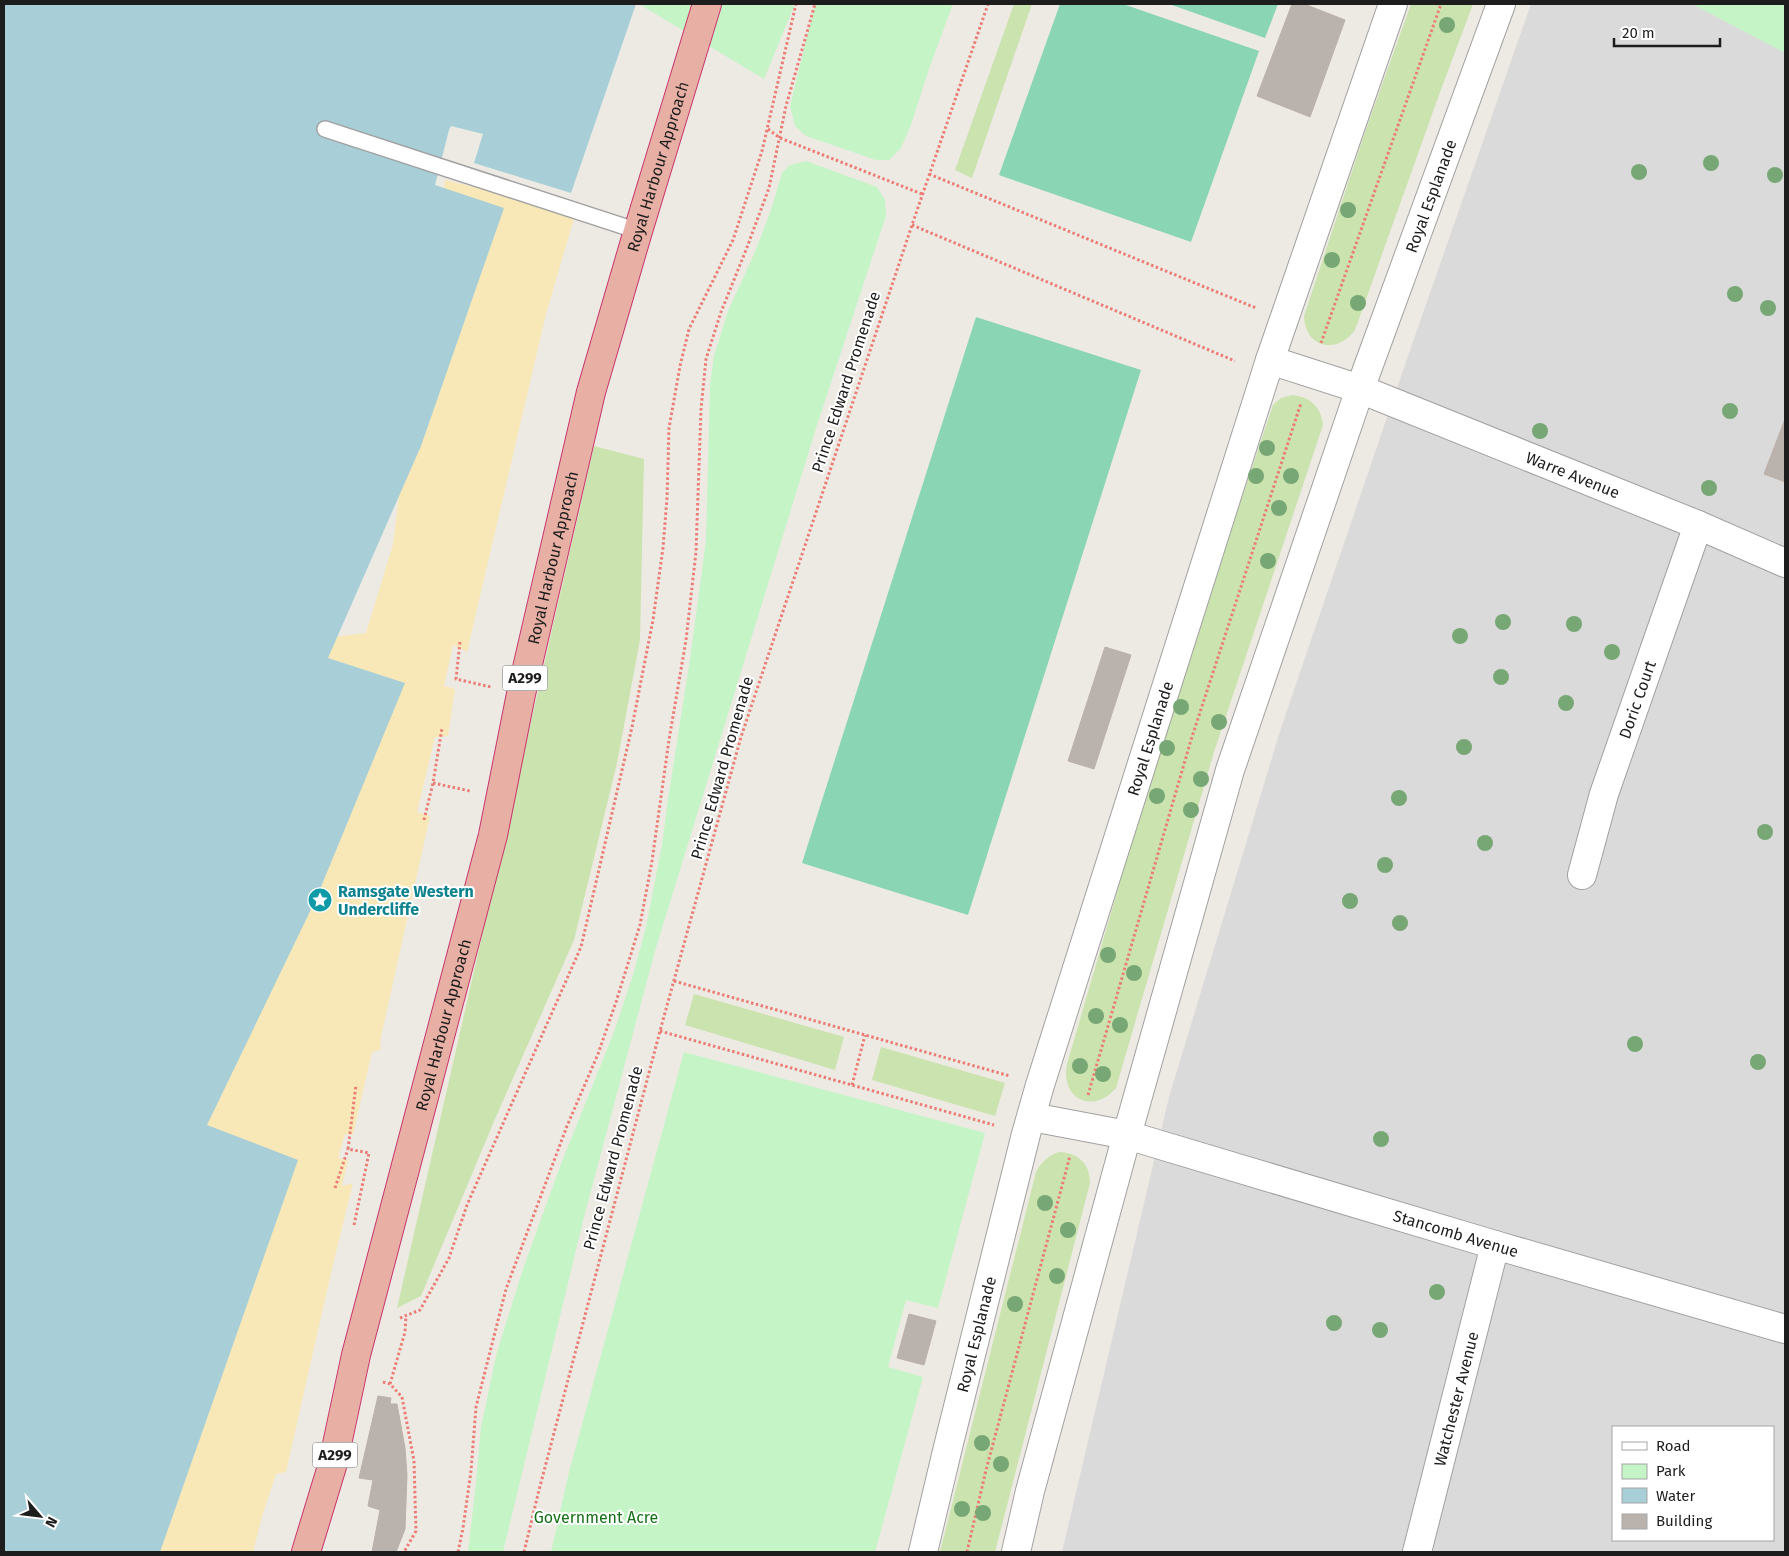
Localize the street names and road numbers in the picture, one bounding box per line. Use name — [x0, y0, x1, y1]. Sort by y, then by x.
street label: Royal Harbour Approach — [623, 79, 692, 254]
street label: Royal Esplanade — [1401, 137, 1460, 255]
street label: Prince Edward Promenade — [808, 289, 884, 475]
street label: Warre Avenue — [1523, 447, 1623, 502]
street label: Royal Harbour Approach — [523, 469, 582, 646]
street label: Doric Court — [1615, 658, 1660, 741]
road number: A299 — [502, 666, 548, 690]
street label: Prince Edward Promenade — [687, 674, 757, 862]
street label: Royal Esplanade — [1123, 679, 1177, 798]
street label: Royal Harbour Approach — [411, 937, 475, 1113]
street label: Prince Edward Promenade — [579, 1064, 647, 1252]
street label: Stancomb Avenue — [1391, 1206, 1521, 1261]
street label: Royal Esplanade — [952, 1274, 1000, 1394]
street label: Watchester Avenue — [1430, 1330, 1482, 1468]
road number: A299 — [312, 1442, 358, 1468]

